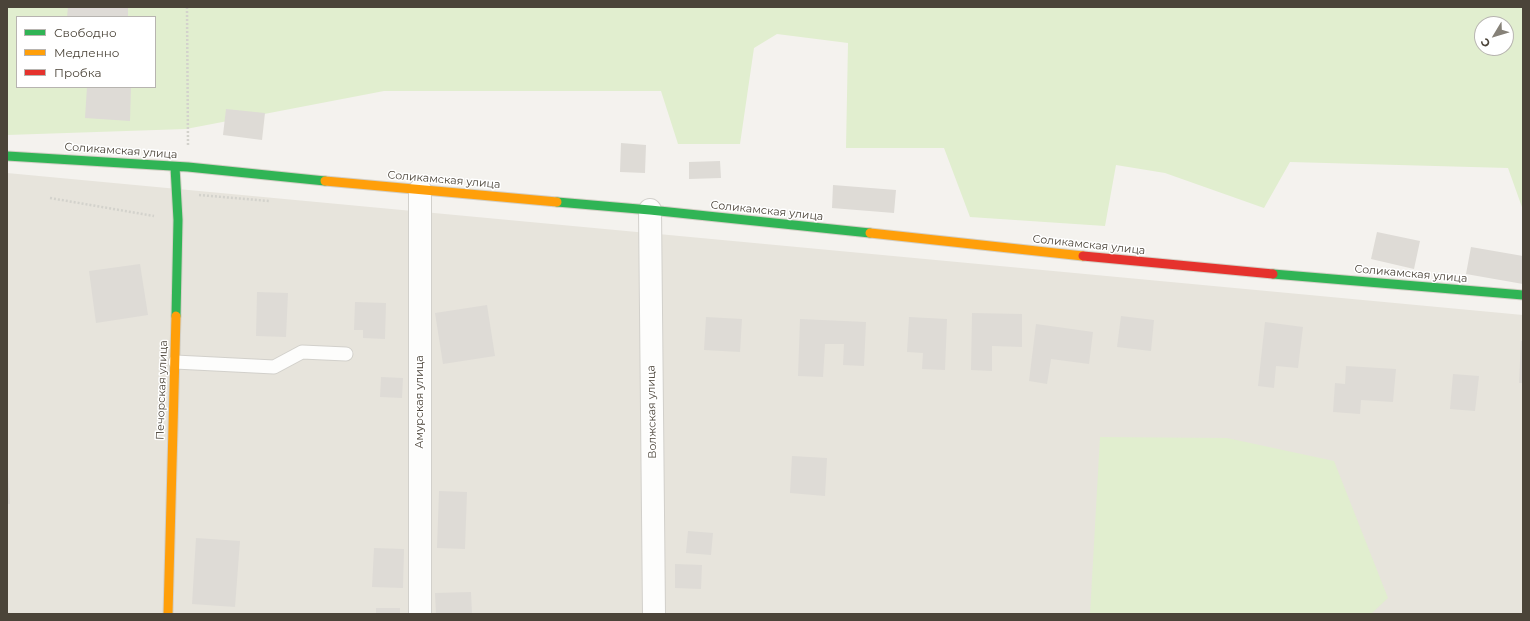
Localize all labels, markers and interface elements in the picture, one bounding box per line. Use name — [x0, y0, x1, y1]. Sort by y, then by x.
legend — [16, 16, 156, 88]
north arrow — [1474, 16, 1514, 56]
text: Свободно — [54, 25, 117, 40]
text: С — [1477, 35, 1493, 50]
text: Медленно — [54, 45, 119, 60]
text: Пробка — [54, 65, 102, 80]
street label: Соликамская улица — [64, 140, 178, 162]
street label: Соликамская улица — [387, 168, 501, 192]
street label: Соликамская улица — [710, 199, 824, 223]
street label: Соликамская улица — [1032, 233, 1146, 257]
street label: Соликамская улица — [1354, 262, 1468, 286]
street label: Печорская улица — [154, 340, 170, 440]
street label: Амурская улица — [413, 355, 427, 449]
street label: Волжская улица — [645, 365, 659, 459]

